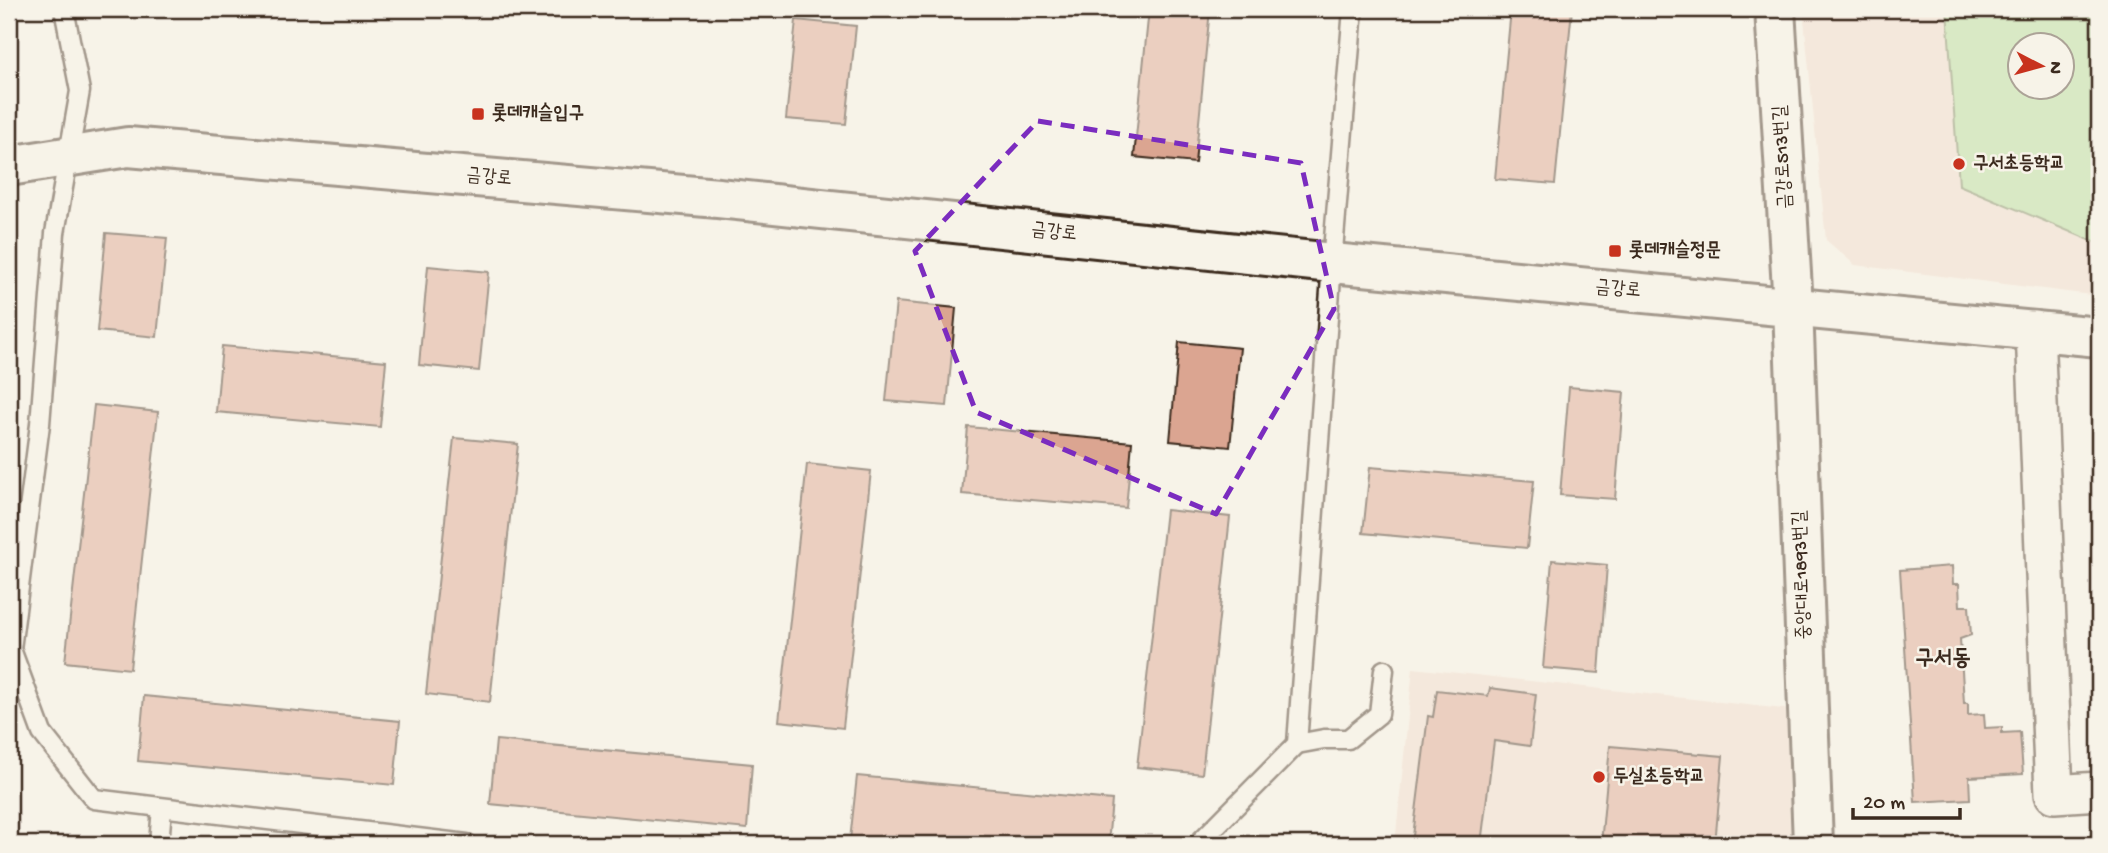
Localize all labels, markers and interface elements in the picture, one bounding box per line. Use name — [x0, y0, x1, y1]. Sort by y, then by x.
north arrow — [2007, 32, 2076, 102]
text: N — [2042, 60, 2067, 75]
place label: 롯데캐슬입구 — [492, 102, 584, 126]
street label: 금강로513번길 — [1770, 104, 1798, 210]
marker: 롯데캐슬입구 — [470, 106, 486, 122]
place label: 구서초등학교 — [1973, 153, 2065, 176]
marker: 구서초등학교 — [1951, 156, 1967, 172]
street label: 금강로 — [465, 165, 513, 191]
street label: 금강로 — [1030, 219, 1078, 247]
place label: 롯데캐슬정문 — [1629, 239, 1721, 263]
marker: 롯데캐슬정문 — [1607, 243, 1623, 259]
street label: 금강로 — [1594, 277, 1642, 303]
street label: 중앙대로1893번길 — [1789, 510, 1817, 640]
district label: 구서동 — [1915, 646, 1971, 673]
place label: 두실초등학교 — [1613, 766, 1705, 789]
marker: 두실초등학교 — [1591, 769, 1607, 785]
scale bar — [1853, 776, 1959, 820]
text: 20 m — [1863, 792, 1905, 817]

